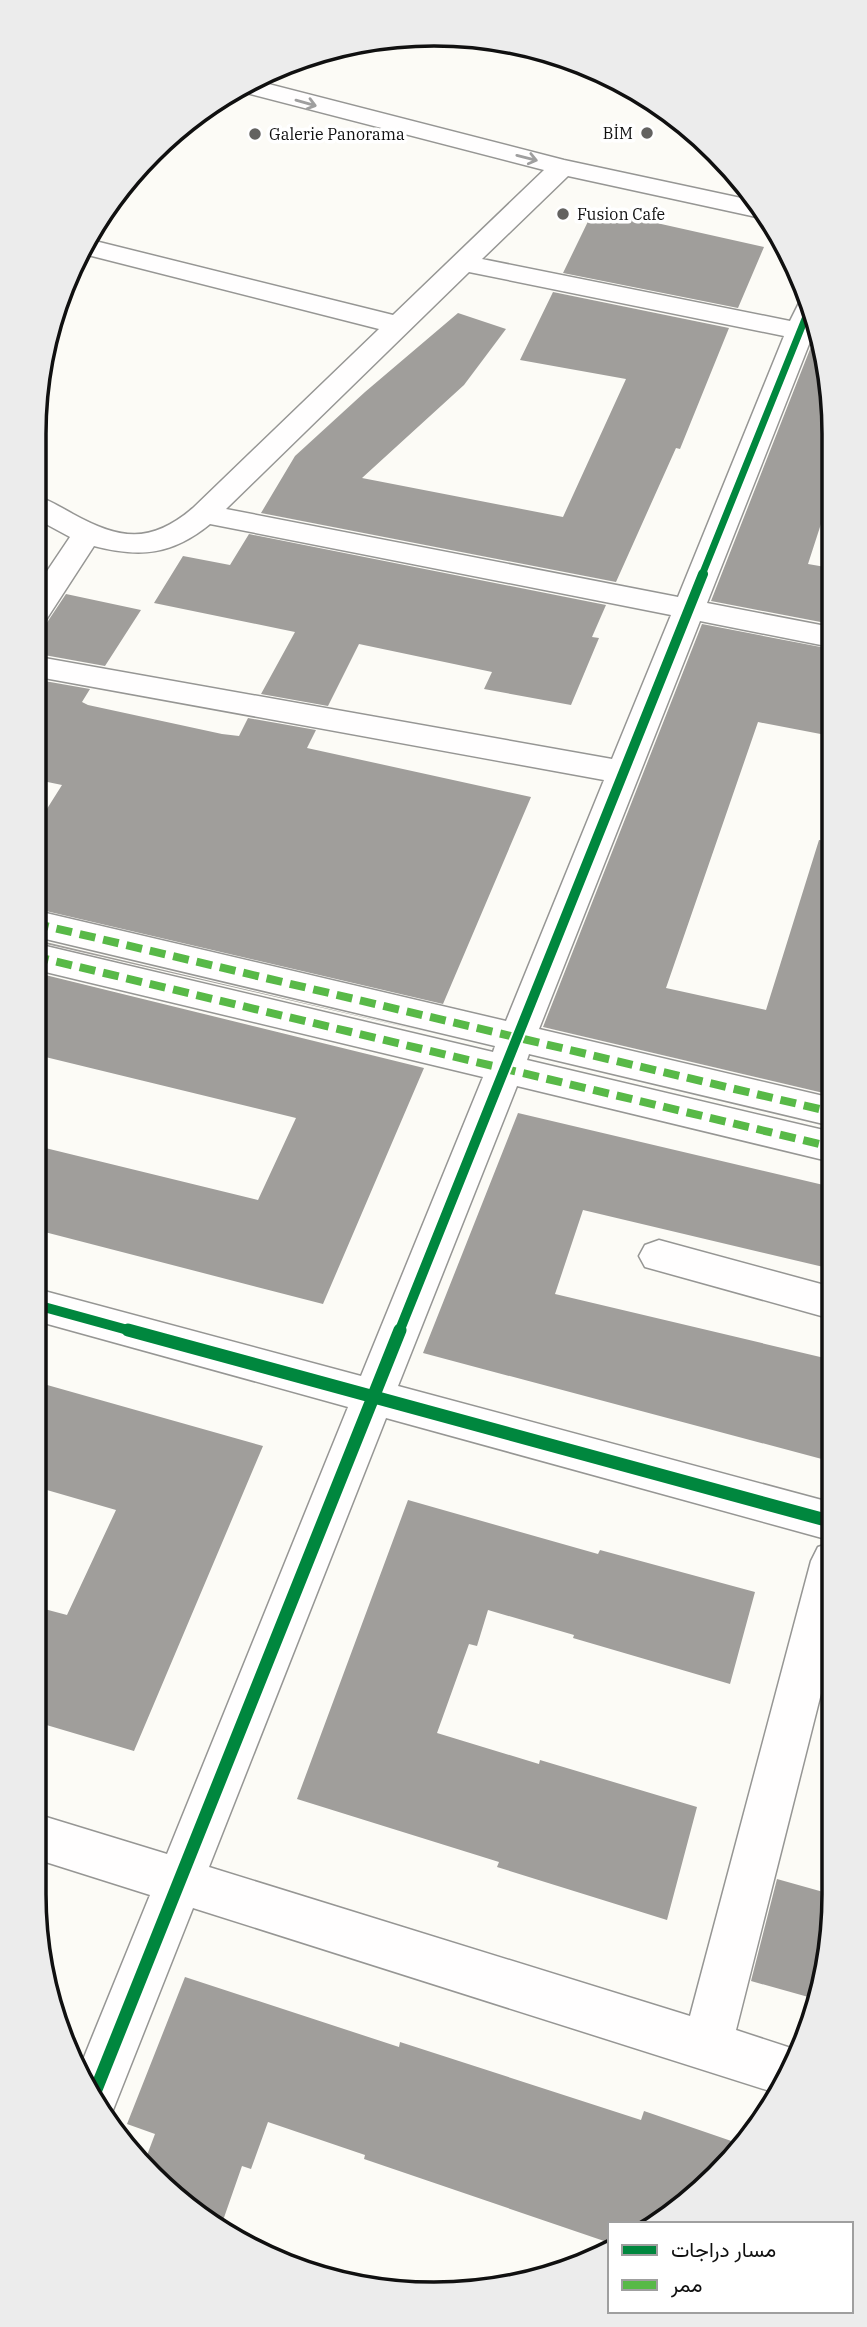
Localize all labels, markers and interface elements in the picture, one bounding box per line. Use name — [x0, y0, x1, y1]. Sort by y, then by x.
one-way arrow — [294, 97, 317, 110]
place label: BİM — [603, 123, 633, 143]
place label: Galerie Panorama — [269, 124, 405, 144]
marker: BİM — [639, 125, 655, 141]
marker: Galerie Panorama — [247, 126, 263, 142]
one-way arrow — [515, 152, 538, 165]
place label: Fusion Cafe — [577, 204, 665, 224]
marker: Fusion Cafe — [555, 206, 571, 222]
legend — [608, 2222, 853, 2313]
text: مسار دراجات — [671, 2235, 776, 2263]
text: ممر — [670, 2270, 702, 2298]

